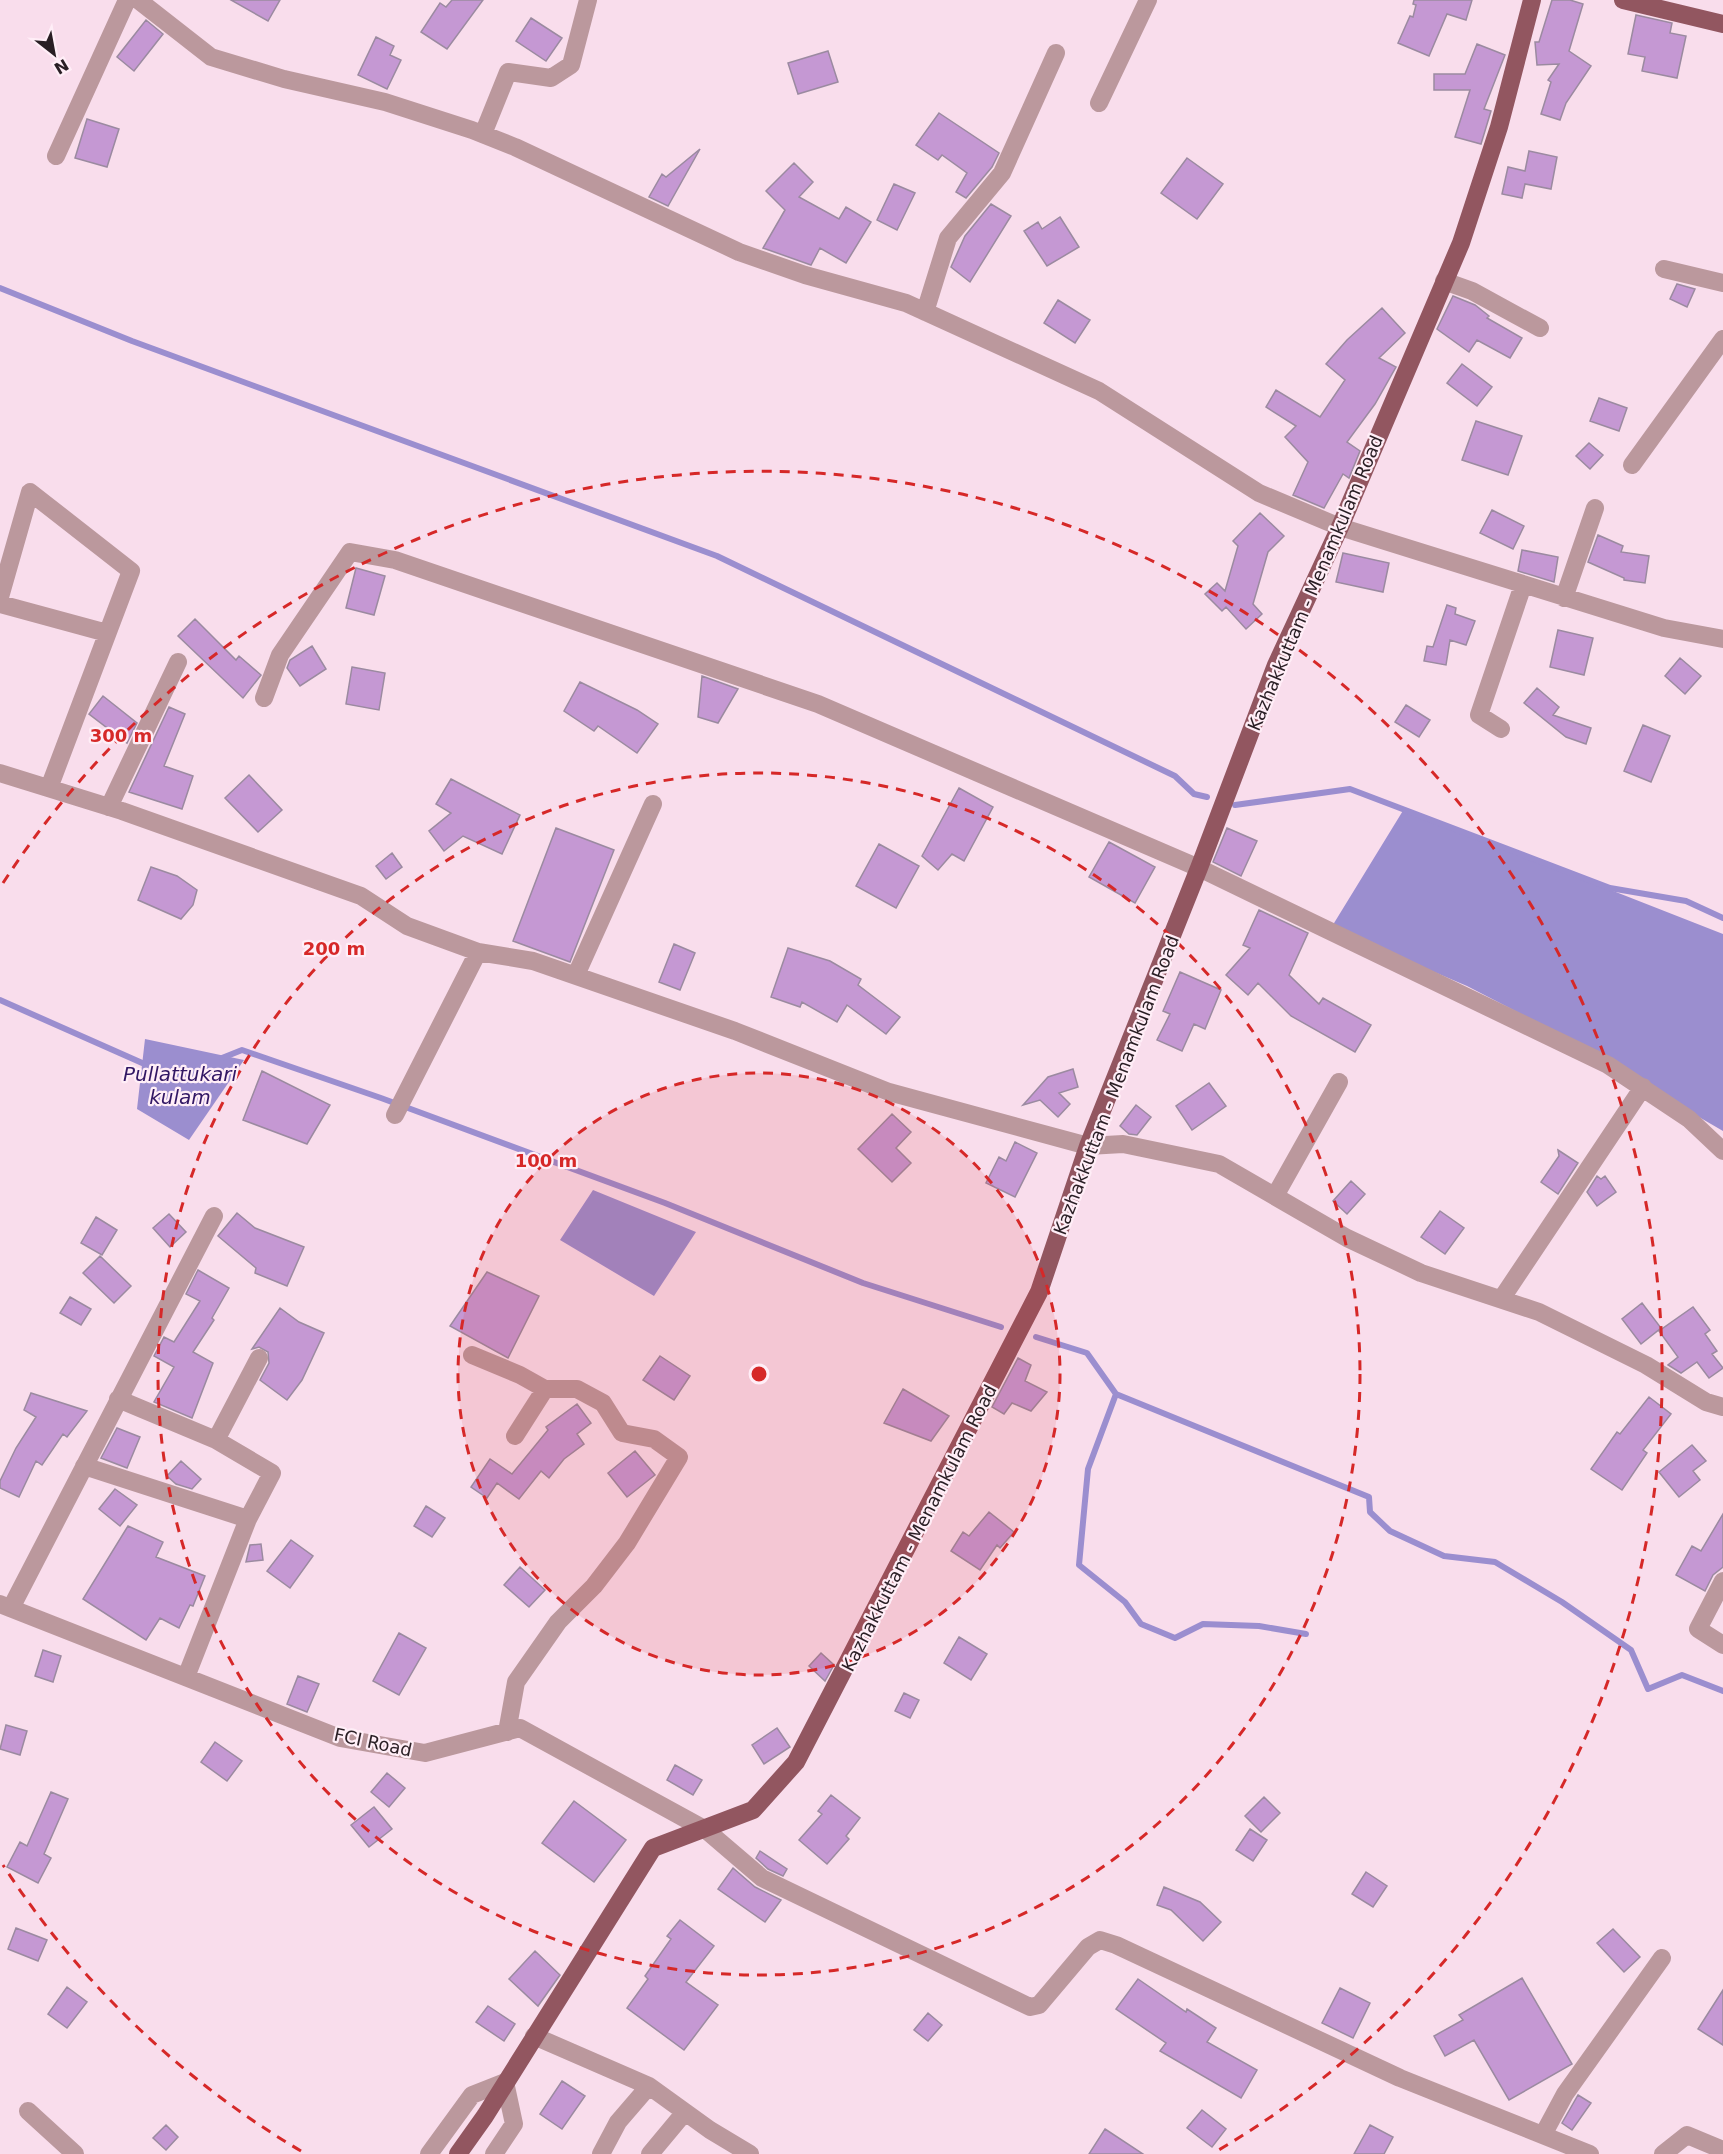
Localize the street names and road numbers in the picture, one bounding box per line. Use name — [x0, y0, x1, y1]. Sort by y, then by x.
street label: Kazhakkuttam - Menamkulam Road — [1243, 432, 1387, 734]
street label: Kazhakkuttam - Menamkulam Road — [1049, 932, 1183, 1238]
street label: Kazhakkuttam - Menamkulam Road — [837, 1381, 1001, 1675]
street label: FCI Road — [332, 1724, 414, 1760]

